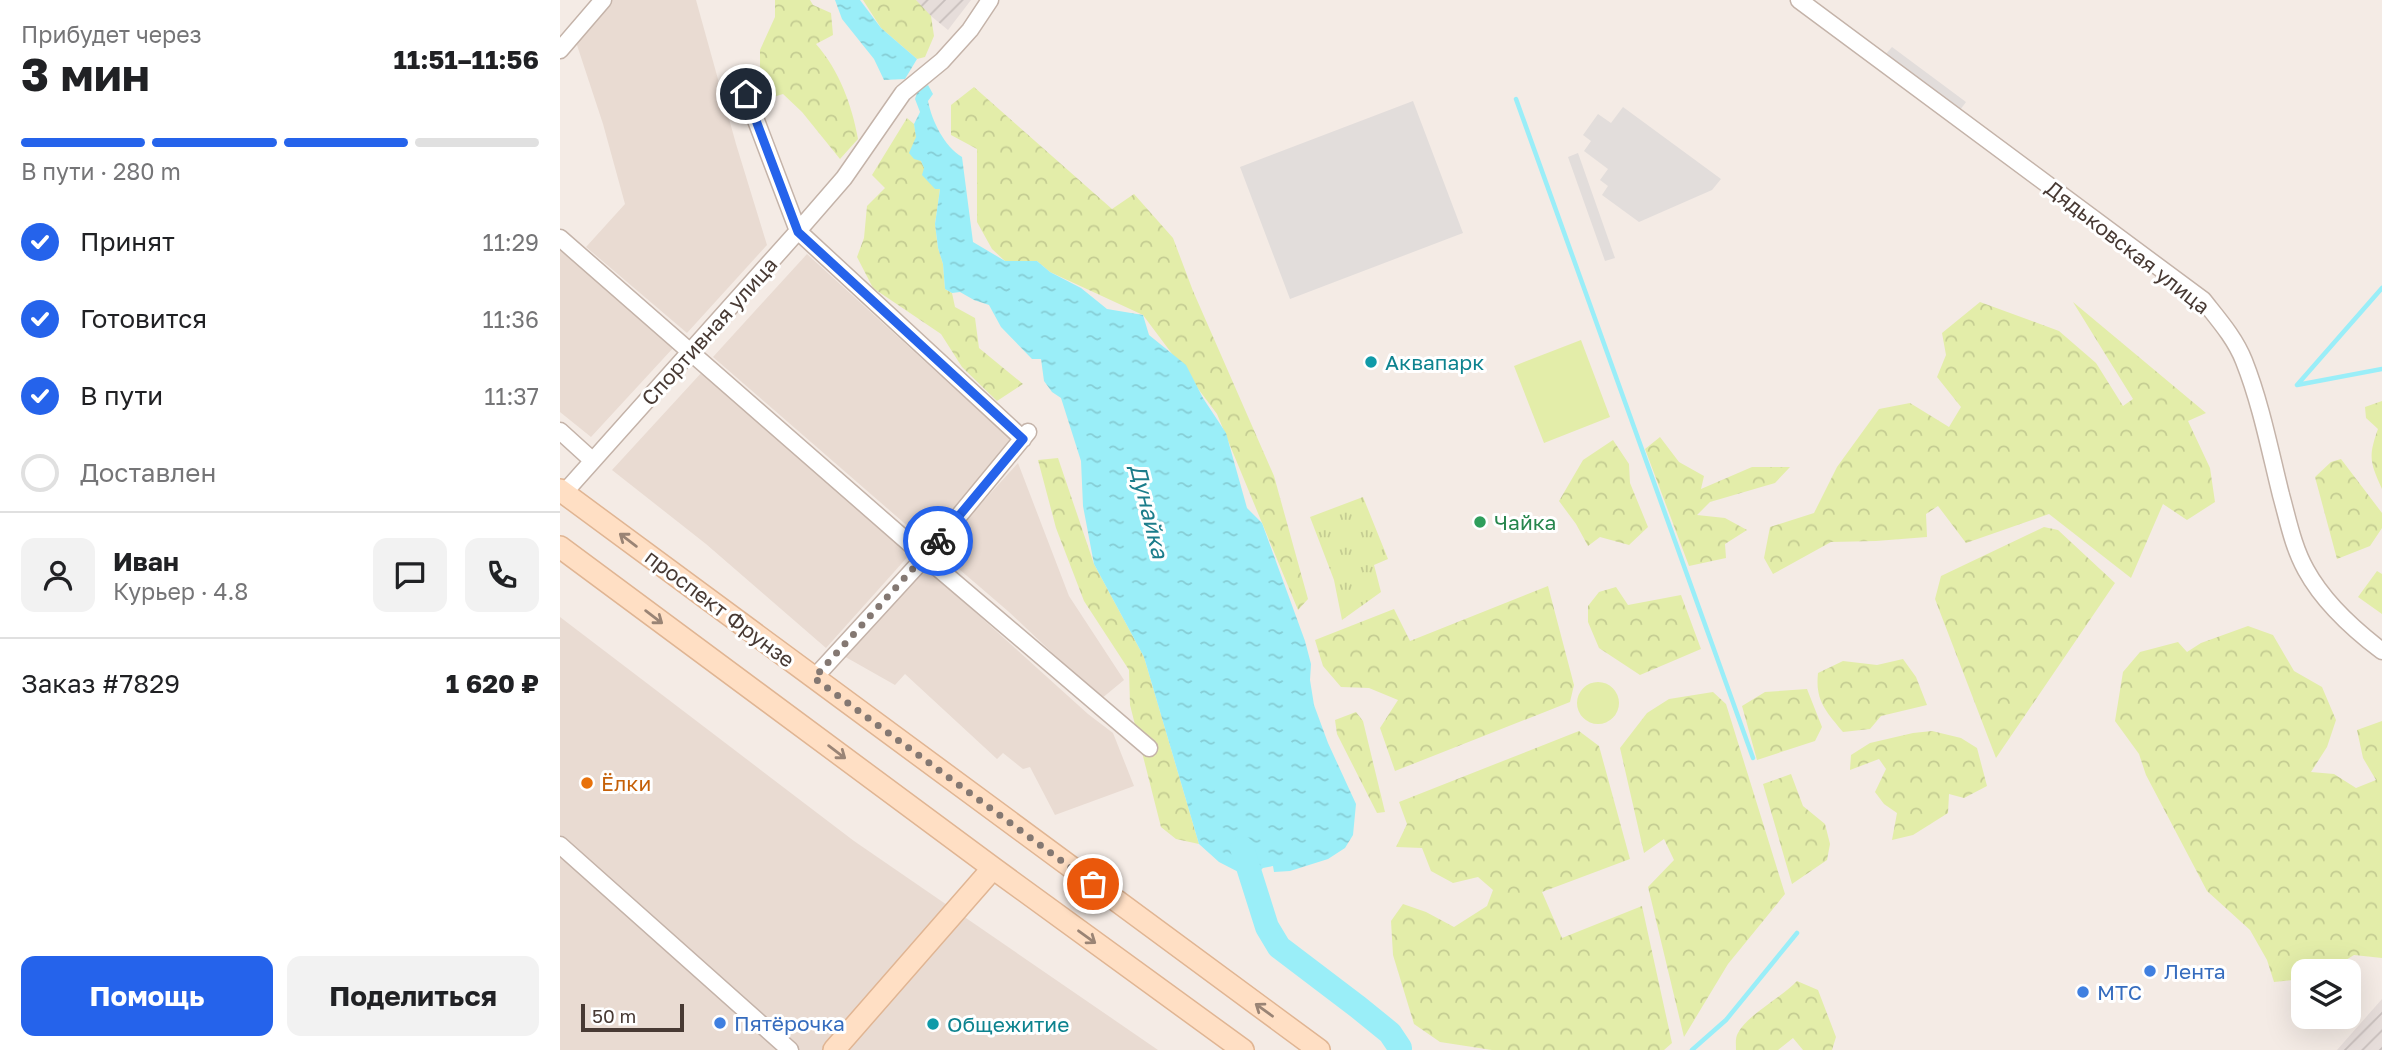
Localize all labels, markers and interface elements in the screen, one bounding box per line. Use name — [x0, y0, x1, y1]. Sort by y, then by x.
text: Прибудет через — [21, 20, 202, 48]
text: 11:51–11:56 — [393, 44, 539, 75]
text: 3 мин — [21, 46, 150, 101]
pin — [716, 64, 776, 124]
icon: home — [727, 75, 765, 113]
text: В пути · 280 m — [21, 157, 181, 185]
street label: Дядьковская улица — [2041, 175, 2215, 319]
icon: check — [21, 223, 59, 261]
text: Принят — [80, 226, 175, 257]
text: 11:29 — [483, 228, 539, 256]
street label: Спортивная улица — [636, 251, 782, 411]
icon: check — [21, 300, 59, 338]
text: Готовится — [80, 303, 207, 334]
text: 11:36 — [482, 305, 539, 333]
place label: Аквапарк — [1385, 349, 1484, 375]
marker: Аквапарк — [1363, 354, 1379, 370]
icon: check — [21, 377, 59, 415]
text: В пути — [80, 380, 163, 411]
text: 11:37 — [484, 382, 539, 410]
text: Доставлен — [80, 457, 216, 488]
water label: Дунайка — [1125, 460, 1175, 562]
courier — [903, 506, 973, 576]
place label: Чайка — [1494, 509, 1556, 535]
marker: Чайка — [1472, 514, 1488, 530]
icon: bike — [919, 522, 957, 560]
one-way arrow — [619, 532, 637, 547]
button: person — [21, 538, 95, 612]
button: chat — [373, 538, 447, 612]
button: phone — [465, 538, 539, 612]
street label: проспект Фрунзе — [640, 543, 800, 673]
text: Иван — [113, 546, 179, 577]
text: Курьер · 4.8 — [113, 577, 248, 605]
one-way arrow — [644, 609, 663, 624]
text: Заказ #7829 — [21, 668, 180, 699]
text: 1 620 ₽ — [446, 668, 539, 699]
one-way arrow — [827, 745, 846, 760]
place label: Ёлки — [601, 770, 651, 796]
marker: Ёлки — [579, 775, 595, 791]
pin — [1063, 854, 1123, 914]
icon: bag — [1074, 865, 1112, 903]
one-way arrow — [1078, 929, 1097, 944]
button: Помощь — [21, 956, 273, 1036]
button: Поделиться — [287, 956, 539, 1036]
place label: Лента — [2164, 958, 2226, 984]
map controls — [2291, 959, 2361, 1029]
button: layers — [2291, 959, 2361, 1029]
marker: Лента — [2142, 963, 2158, 979]
place label: МТС — [2097, 979, 2142, 1005]
marker: МТС — [2075, 984, 2091, 1000]
scale bar — [581, 1001, 684, 1033]
one-way arrow — [1255, 1002, 1274, 1017]
text: 50 m — [592, 1004, 636, 1027]
place label: Пятёрочка — [734, 1010, 845, 1036]
place label: Общежитие — [947, 1011, 1069, 1037]
marker: Пятёрочка — [712, 1015, 728, 1031]
marker: Общежитие — [925, 1016, 941, 1032]

